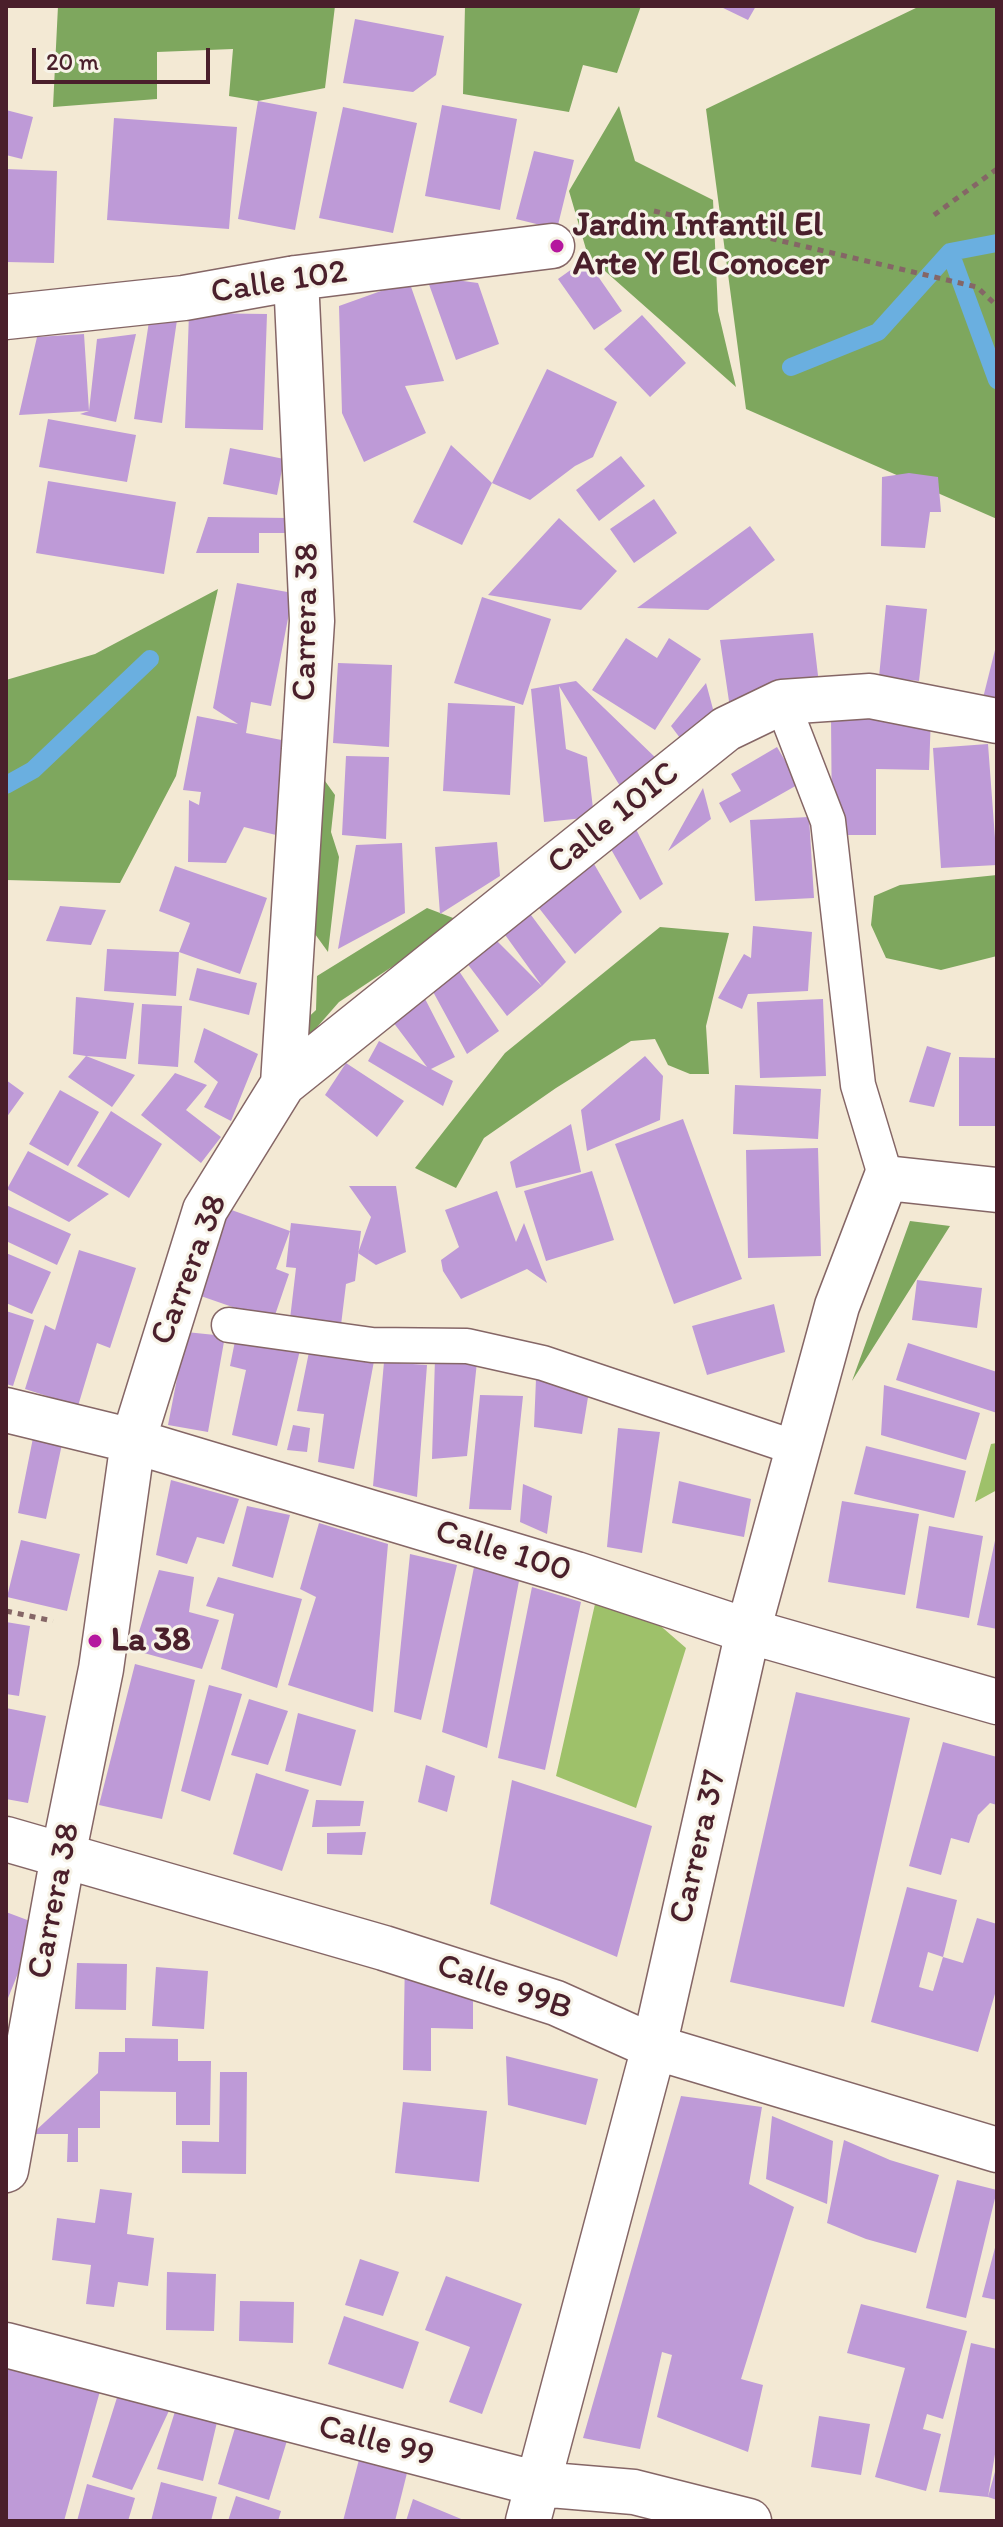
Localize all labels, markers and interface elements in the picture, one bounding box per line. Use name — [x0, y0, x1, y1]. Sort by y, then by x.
scale bar — [36, 32, 214, 82]
text: 20 m — [46, 47, 99, 76]
place label: Jardin Infantil El Arte Y El Conocer — [573, 206, 829, 286]
marker: Jardin Infantil El Arte Y El Conocer — [548, 237, 566, 255]
street label: Calle 102 — [208, 252, 350, 314]
street label: Carrera 38 — [285, 543, 329, 701]
street label: Calle 101C — [540, 754, 688, 884]
street label: Carrera 38 — [143, 1189, 237, 1351]
street label: Calle 100 — [430, 1512, 576, 1592]
place label: La 38 — [111, 1621, 191, 1661]
marker: La 38 — [86, 1632, 104, 1650]
street label: Carrera 37 — [662, 1766, 736, 1928]
street label: Carrera 38 — [20, 1820, 90, 1982]
street label: Calle 99B — [431, 1946, 577, 2030]
street label: Calle 99 — [314, 2407, 438, 2477]

